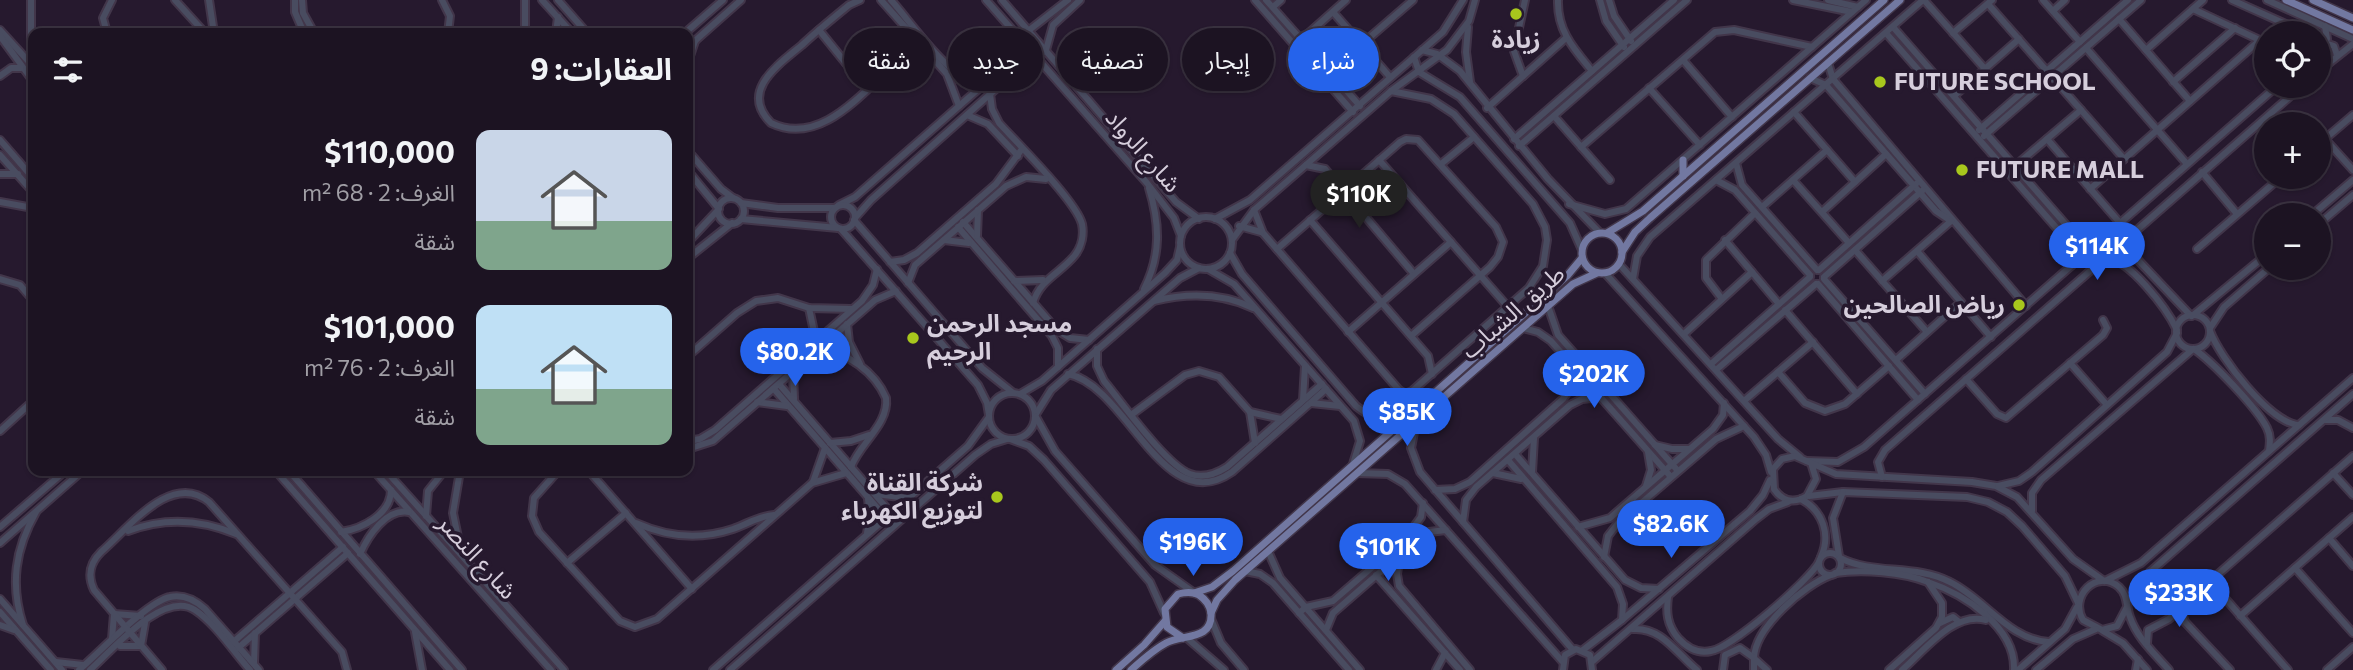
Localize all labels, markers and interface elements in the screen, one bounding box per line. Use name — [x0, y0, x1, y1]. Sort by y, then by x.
marker: زيادة — [1508, 6, 1524, 22]
map controls — [2254, 21, 2331, 280]
button: locate — [2254, 21, 2331, 98]
place label: زيادة — [1491, 24, 1541, 54]
chip: شقة — [844, 28, 934, 91]
chip: جديد — [948, 28, 1043, 91]
chip: تصفية — [1057, 28, 1168, 91]
chip: إيجار — [1182, 28, 1274, 91]
chip: شراء — [1288, 28, 1379, 91]
text: العقارات: 9 — [530, 49, 672, 86]
icon: filters — [49, 51, 87, 89]
place label: FUTURE SCHOOL — [1894, 66, 2096, 95]
marker: FUTURE SCHOOL — [1872, 74, 1888, 90]
street label: شارع الرواد — [1097, 102, 1188, 200]
button: + — [2254, 112, 2331, 189]
text: $110,000 — [324, 132, 455, 169]
place label: FUTURE MALL — [1976, 154, 2144, 183]
icon: home — [532, 158, 616, 242]
marker: FUTURE MALL — [1954, 162, 1970, 178]
pin: $110K — [1310, 170, 1408, 230]
text: الغرف: 2 · 68 m² — [302, 178, 455, 206]
text: $110K — [1326, 179, 1392, 207]
button: − — [2254, 203, 2331, 280]
pin: $114K — [2048, 222, 2146, 282]
text: شقة — [414, 227, 455, 255]
text: $114K — [2065, 231, 2129, 259]
street label: طريق الشباب — [1454, 258, 1571, 365]
place label: رياض الصالحين — [1844, 289, 2005, 319]
marker: رياض الصالحين — [2011, 297, 2027, 313]
text: $101,000 — [324, 307, 455, 344]
place label: مسجد الرحمن الرحيم — [927, 308, 1072, 369]
pin: $80.2K — [738, 328, 852, 388]
marker: مسجد الرحمن الرحيم — [905, 330, 921, 346]
icon: home — [532, 333, 616, 417]
text: $80.2K — [756, 337, 834, 365]
pin: $202K — [1545, 350, 1643, 410]
text: الغرف: 2 · 76 m² — [304, 353, 455, 381]
text: $202K — [1559, 359, 1629, 387]
pin: $85K — [1366, 388, 1448, 448]
text: $85K — [1379, 397, 1435, 425]
text: شقة — [414, 402, 455, 430]
place label: شركة القناة لتوزيع الكهرباء — [841, 467, 983, 529]
marker: شركة القناة لتوزيع الكهرباء — [989, 489, 1005, 505]
pin: $82.6K — [1614, 500, 1728, 560]
street label: شارع النصر — [429, 507, 524, 607]
text: $82.6K — [1633, 509, 1709, 537]
pin: $196K — [1144, 518, 1242, 578]
pin: $101K — [1339, 524, 1437, 583]
text: $196K — [1159, 527, 1227, 555]
text: $101K — [1355, 532, 1421, 560]
pin: $233K — [2130, 570, 2228, 629]
text: $233K — [2144, 578, 2214, 606]

